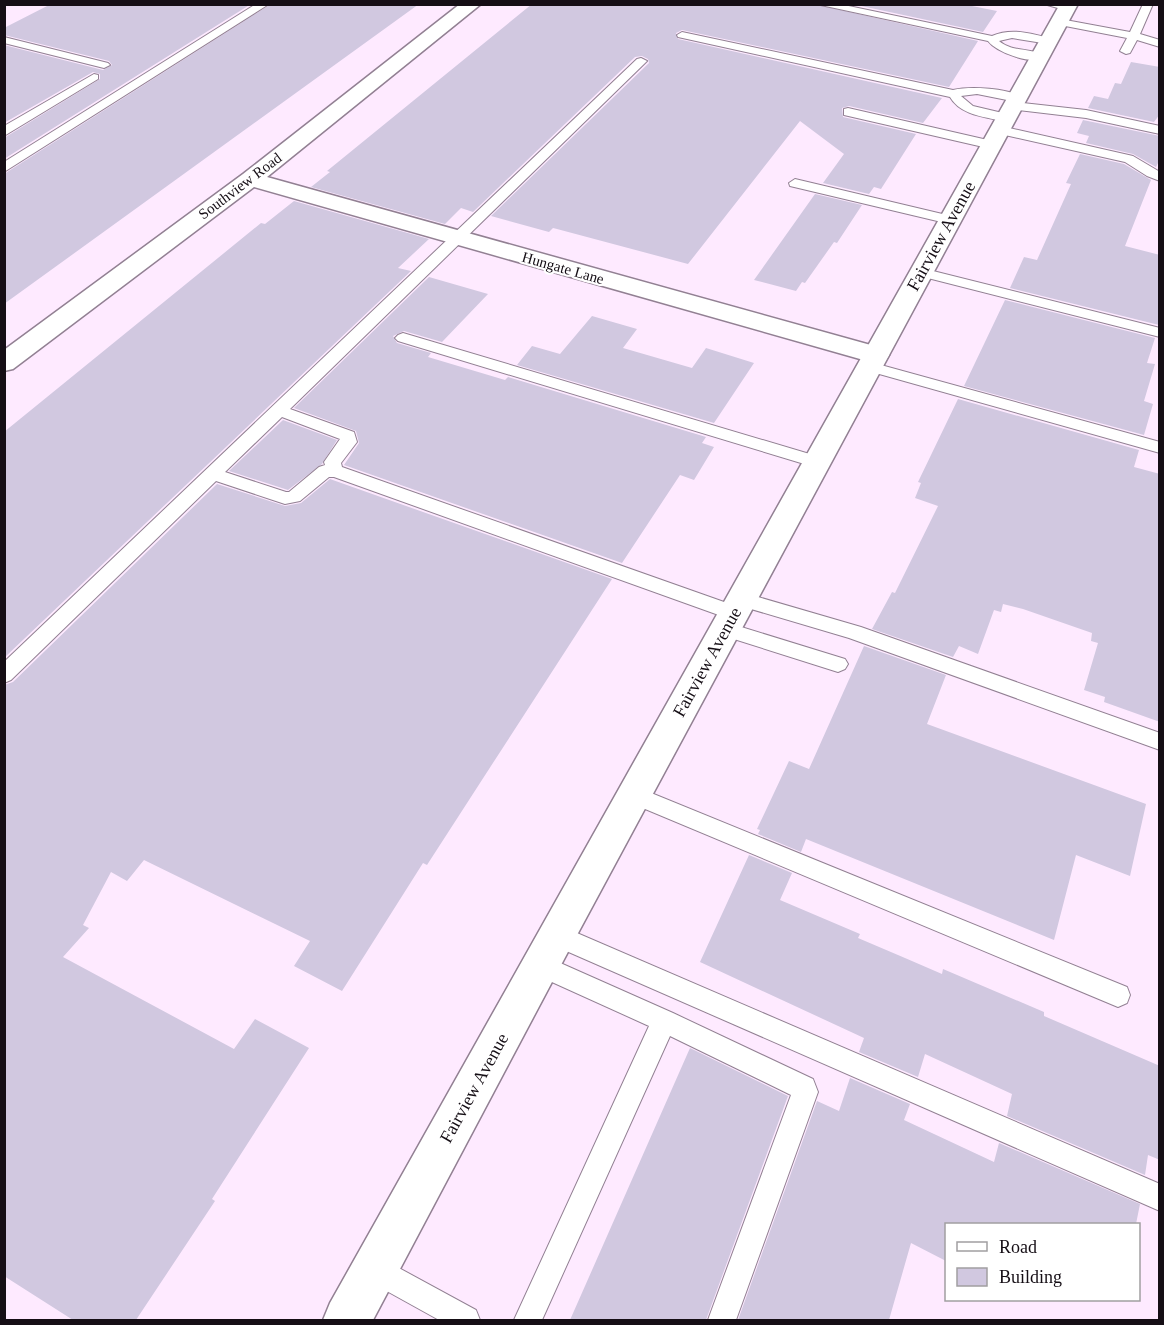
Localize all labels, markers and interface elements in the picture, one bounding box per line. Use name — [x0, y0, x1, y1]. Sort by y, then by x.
street label: Southview Road — [195, 149, 285, 222]
street label: Fairview Avenue — [903, 178, 979, 294]
street label: Hungate Lane — [520, 249, 606, 287]
street label: Fairview Avenue — [669, 604, 745, 720]
street label: Fairview Avenue — [436, 1030, 512, 1146]
legend — [945, 1223, 1140, 1301]
text: Road — [999, 1237, 1037, 1257]
text: Building — [999, 1267, 1062, 1287]

